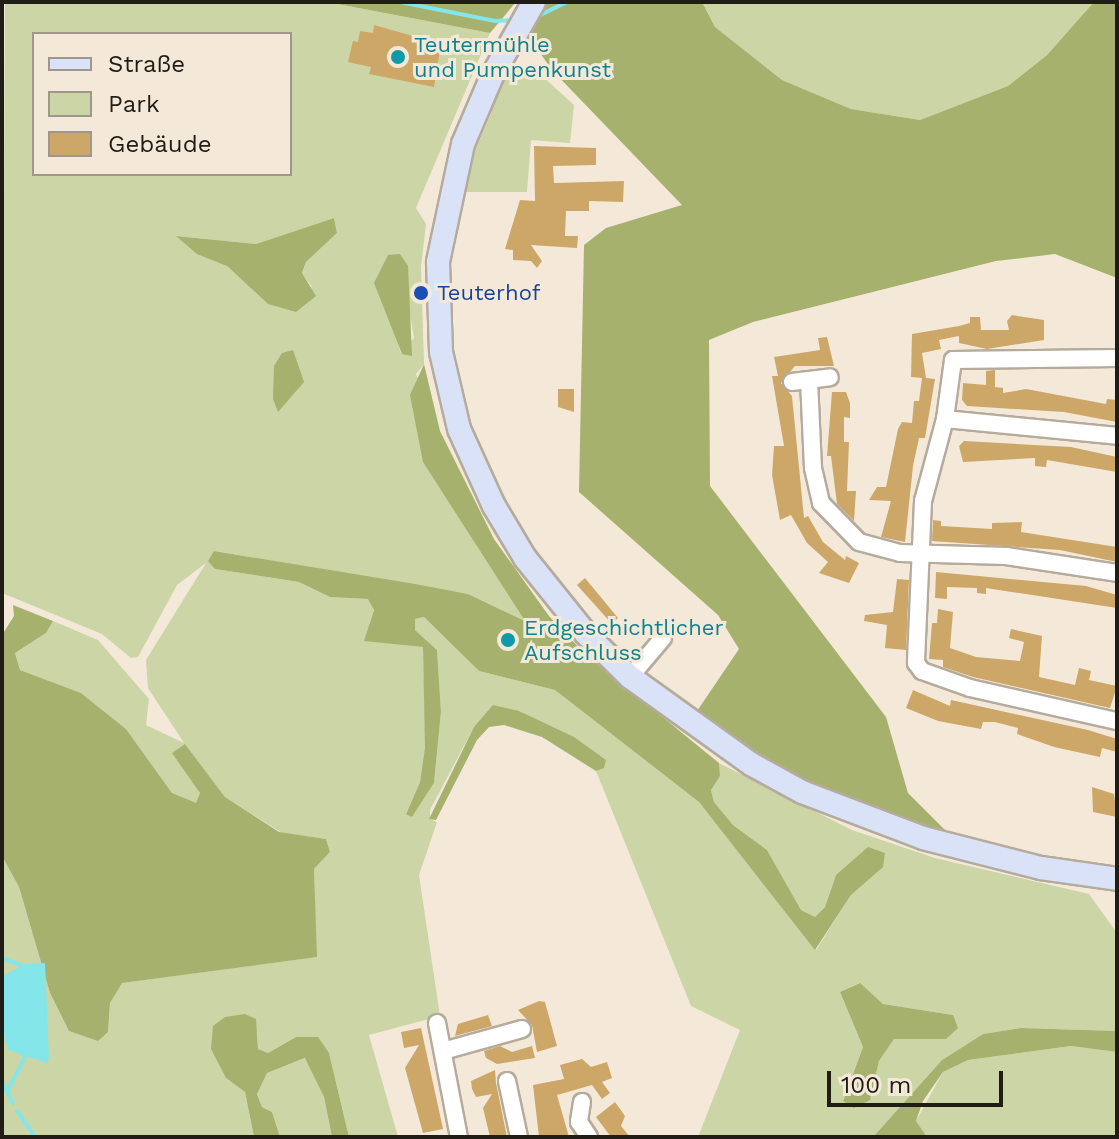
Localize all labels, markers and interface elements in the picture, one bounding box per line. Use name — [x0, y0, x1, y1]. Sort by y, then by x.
place label: Teutermühle und Pumpenkunst — [414, 31, 611, 82]
legend — [32, 32, 292, 176]
marker: Teutermühle und Pumpenkunst — [389, 48, 407, 66]
text: Straße — [108, 50, 185, 78]
text: Park — [108, 90, 160, 118]
text: Gebäude — [108, 130, 212, 158]
place label: Teuterhof — [437, 280, 540, 306]
marker: Teuterhof — [412, 284, 430, 302]
place label: Erdgeschichtlicher Aufschluss — [524, 614, 723, 666]
marker: Erdgeschichtlicher Aufschluss — [499, 631, 517, 649]
scale bar — [831, 1055, 1007, 1105]
text: 100 m — [841, 1071, 911, 1099]

